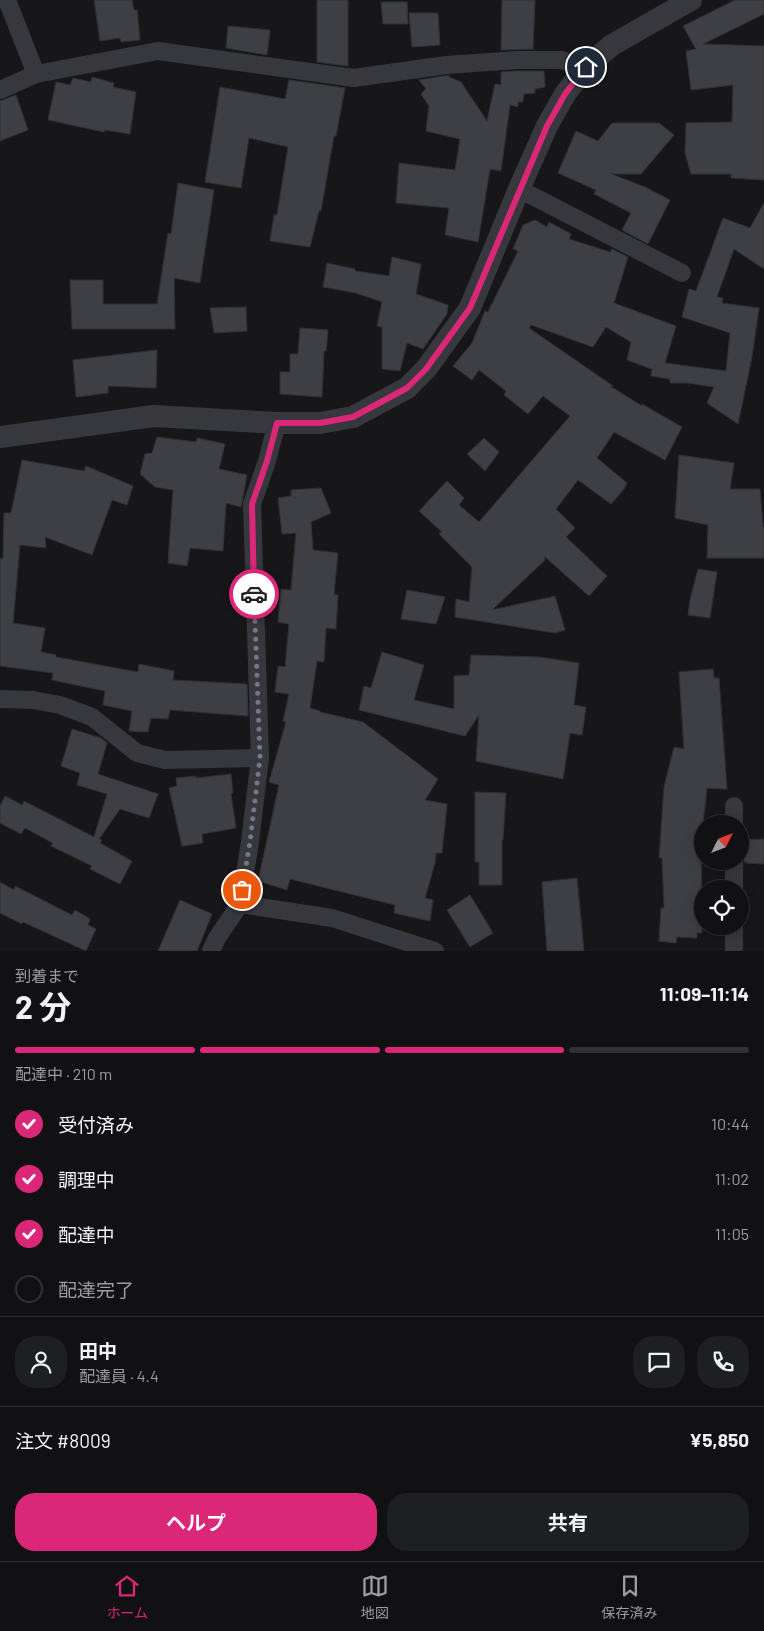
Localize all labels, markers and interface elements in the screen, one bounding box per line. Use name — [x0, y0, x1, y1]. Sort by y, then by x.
pin — [565, 46, 607, 88]
icon: home — [572, 53, 600, 81]
courier — [229, 569, 279, 619]
icon: car — [240, 580, 268, 608]
north arrow — [694, 815, 749, 870]
map controls — [694, 815, 749, 935]
pin — [221, 869, 263, 911]
icon: bag — [228, 876, 256, 904]
button: locate — [694, 880, 749, 935]
text: 到着まで — [15, 966, 79, 985]
text: 11:09–11:14 — [660, 982, 749, 1005]
text: 2 分 — [15, 987, 71, 1025]
text: 配達中 · 210 m — [15, 1064, 112, 1083]
icon: check — [15, 1110, 43, 1138]
text: 受付済み — [58, 1113, 134, 1136]
text: 10:44 — [711, 1114, 749, 1133]
icon: check — [15, 1165, 43, 1193]
text: 調理中 — [58, 1168, 115, 1191]
text: 11:02 — [715, 1169, 749, 1188]
icon: check — [15, 1220, 43, 1248]
text: 配達中 — [58, 1223, 115, 1246]
text: 11:05 — [715, 1224, 749, 1243]
text: 配達完了 — [58, 1278, 134, 1301]
button: person — [15, 1336, 67, 1388]
button: chat — [633, 1336, 685, 1388]
button: phone — [697, 1336, 749, 1388]
text: 田中 — [79, 1339, 117, 1362]
text: 配達員 · 4.4 — [79, 1366, 159, 1385]
text: ¥5,850 — [689, 1428, 749, 1451]
text: 注文 #8009 — [15, 1429, 111, 1452]
button: ヘルプ — [15, 1493, 377, 1551]
button: 共有 — [387, 1493, 749, 1551]
tab: ホーム — [106, 1572, 148, 1622]
tab: 地図 — [361, 1572, 389, 1622]
tab: 保存済み — [602, 1572, 658, 1622]

